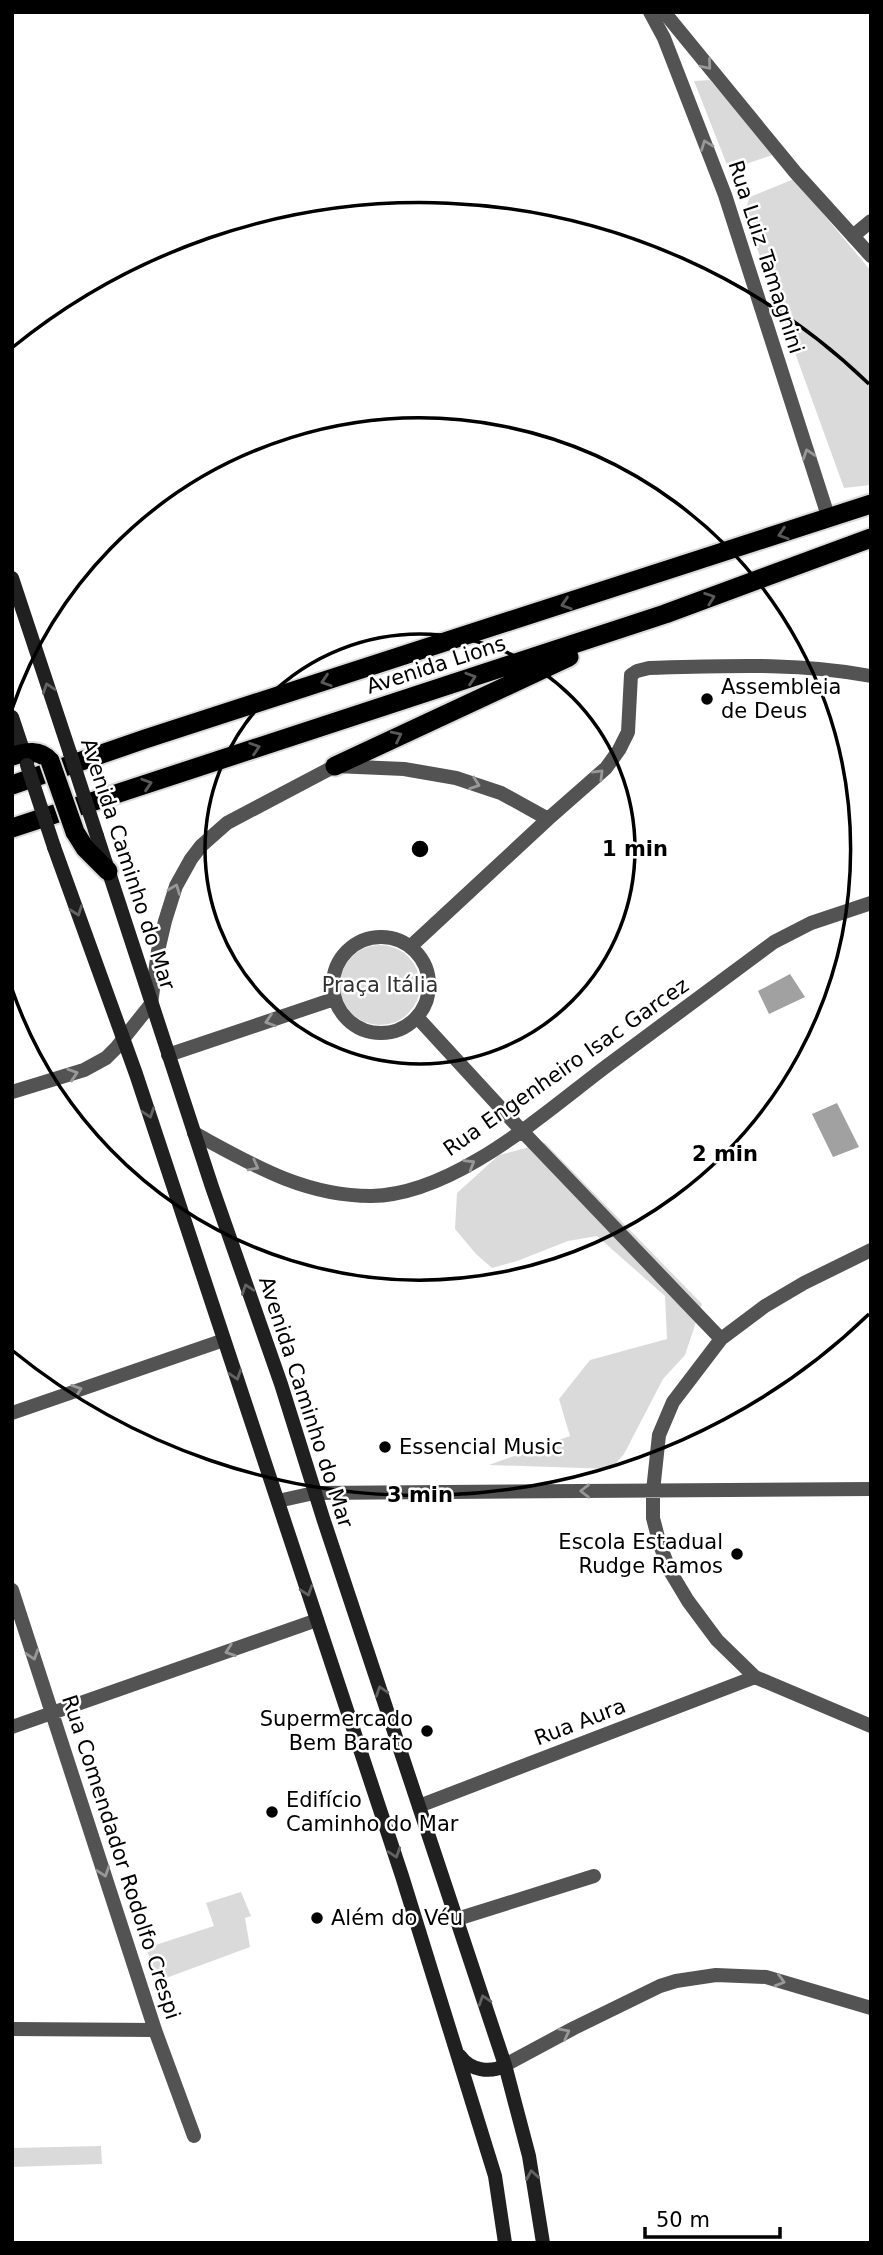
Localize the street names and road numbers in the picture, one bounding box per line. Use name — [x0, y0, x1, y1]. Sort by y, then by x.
street label: Rua Luiz Tamagnini — [723, 157, 809, 357]
street label: Avenida Lions — [363, 631, 509, 699]
street label: Avenida Caminho do Mar — [76, 735, 180, 993]
street label: Rua Engenheiro Isac Garcez — [439, 973, 693, 1161]
street label: Avenida Caminho do Mar — [254, 1273, 358, 1531]
street label: Rua Comendador Rodolfo Crespi — [57, 1692, 185, 2022]
street label: Rua Aura — [531, 1694, 629, 1750]

